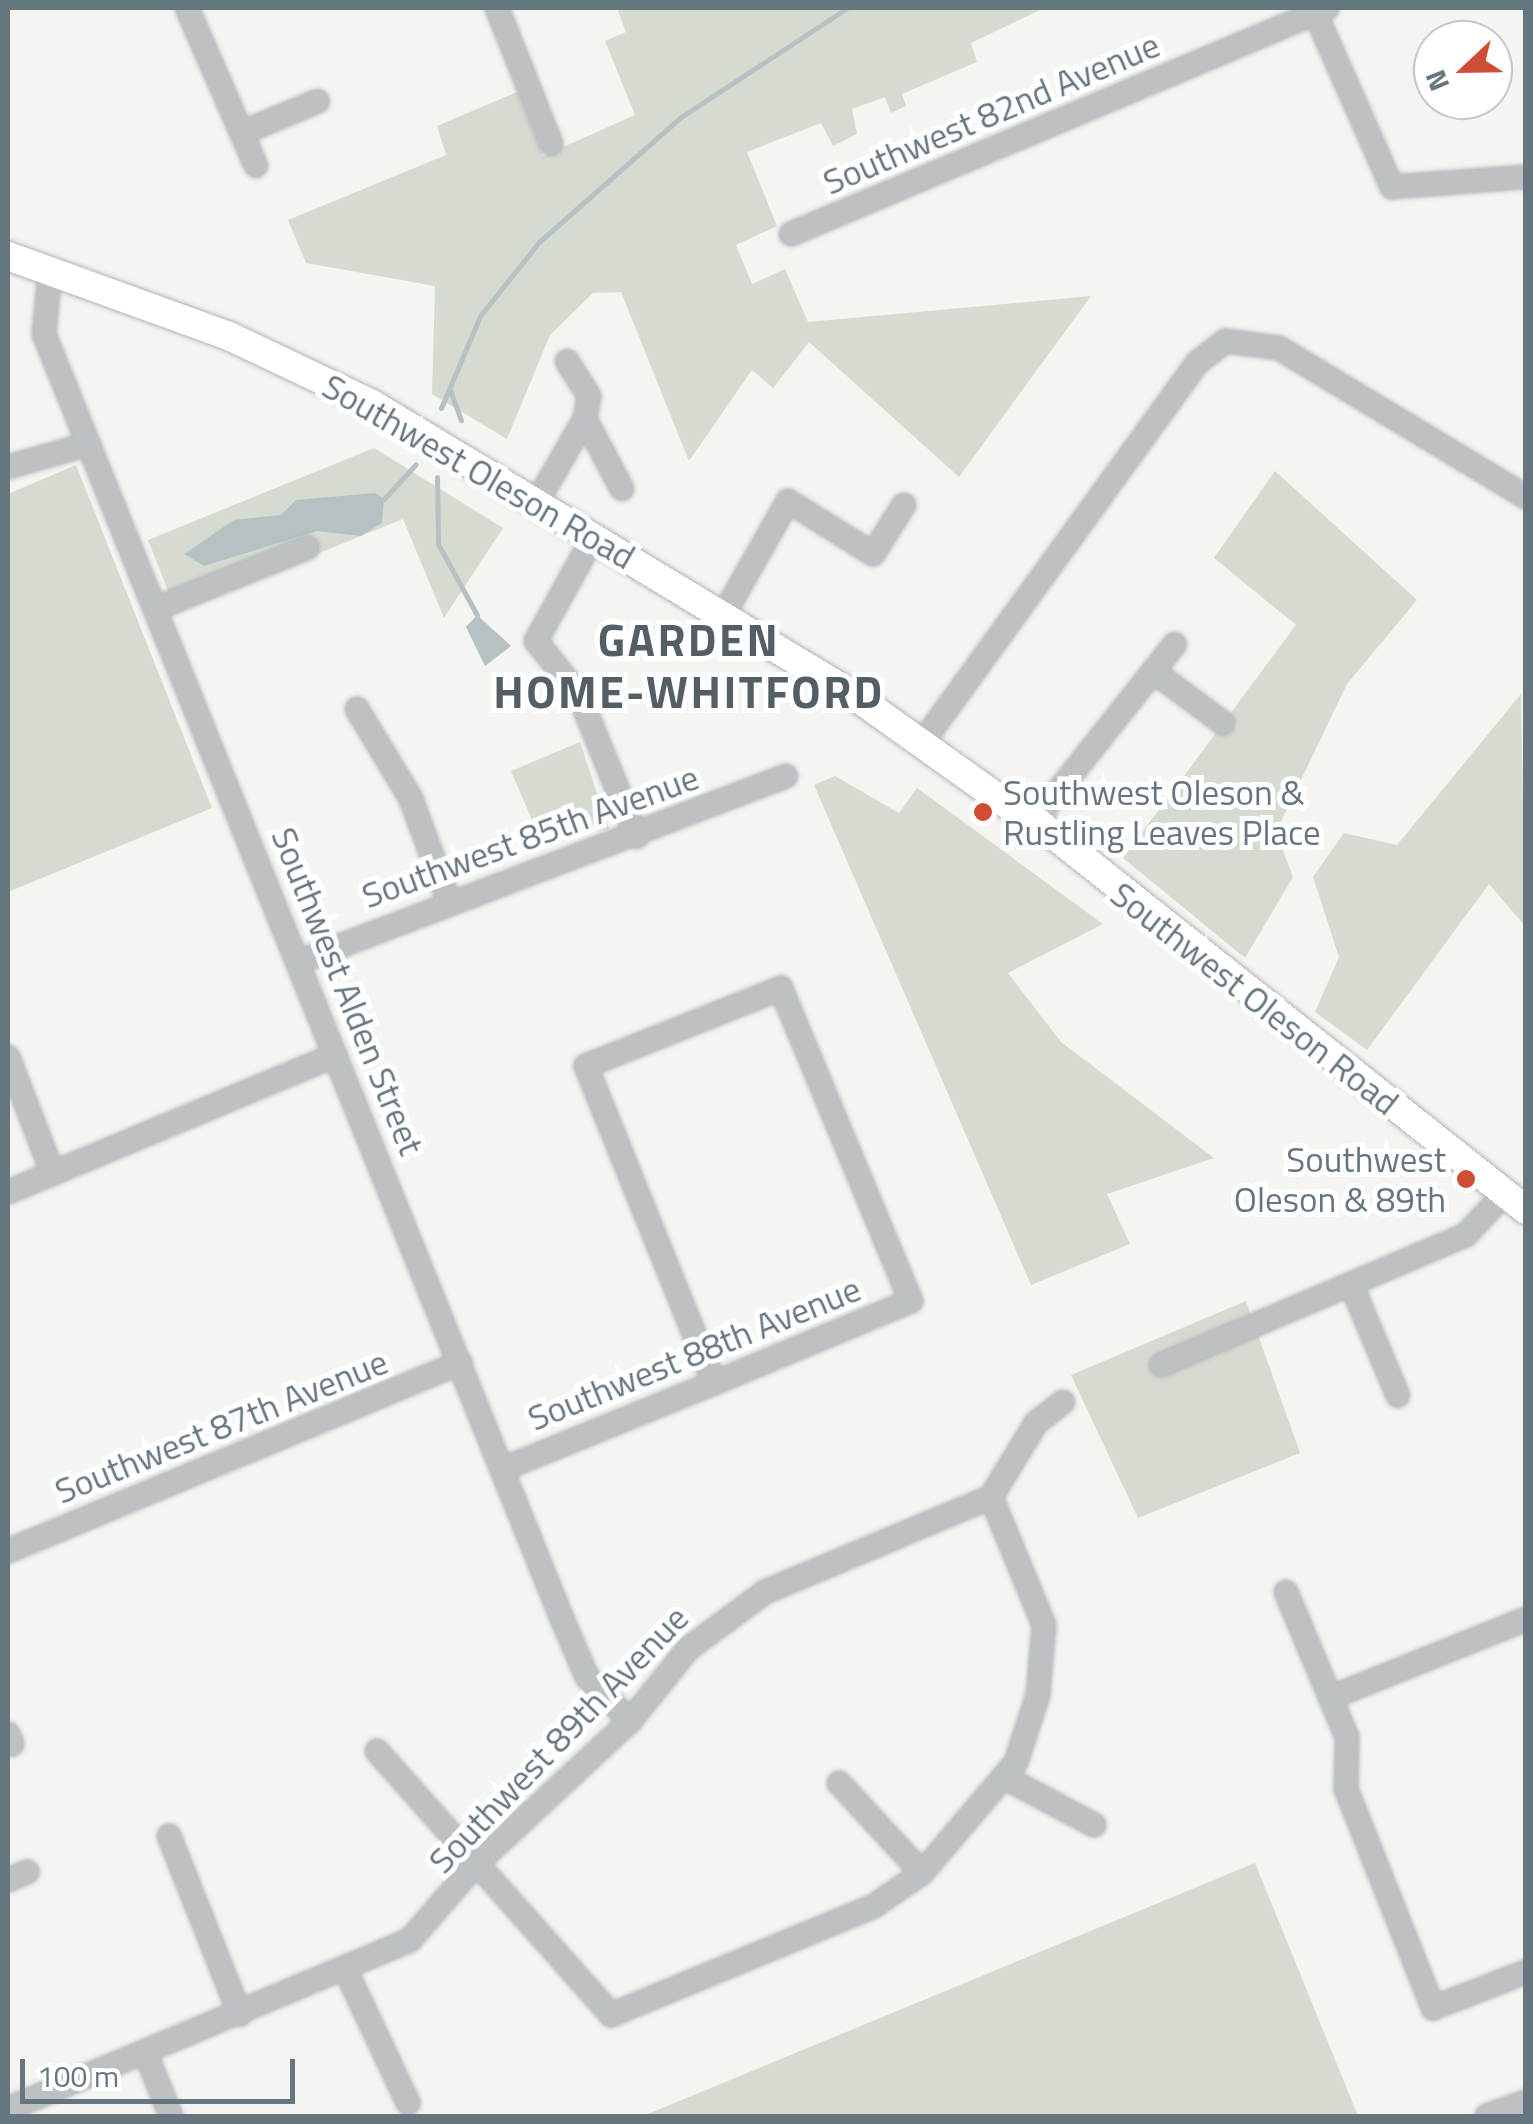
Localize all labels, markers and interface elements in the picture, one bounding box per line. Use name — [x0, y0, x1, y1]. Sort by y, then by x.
north arrow — [1413, 20, 1513, 120]
street label: Southwest 82nd Avenue — [817, 23, 1165, 203]
text: N — [1413, 64, 1460, 98]
street label: Southwest Oleson Road — [316, 364, 642, 578]
district label: GARDEN HOME-WHITFORD — [493, 613, 885, 719]
street label: Southwest 85th Avenue — [356, 756, 704, 916]
place label: Southwest Oleson & Rustling Leaves Place — [1003, 771, 1321, 853]
marker: Southwest Oleson & Rustling Leaves Place — [972, 801, 994, 823]
street label: Southwest Alden Street — [263, 821, 433, 1161]
street label: Southwest Oleson Road — [1103, 873, 1407, 1123]
place label: Southwest Oleson & 89th — [1234, 1138, 1446, 1220]
marker: Southwest Oleson & 89th — [1455, 1168, 1477, 1190]
street label: Southwest 88th Avenue — [522, 1267, 866, 1439]
street label: Southwest 87th Avenue — [49, 1340, 393, 1512]
street label: Southwest 89th Avenue — [420, 1597, 696, 1881]
scale bar — [25, 2039, 300, 2101]
text: 100 m — [37, 2053, 119, 2099]

